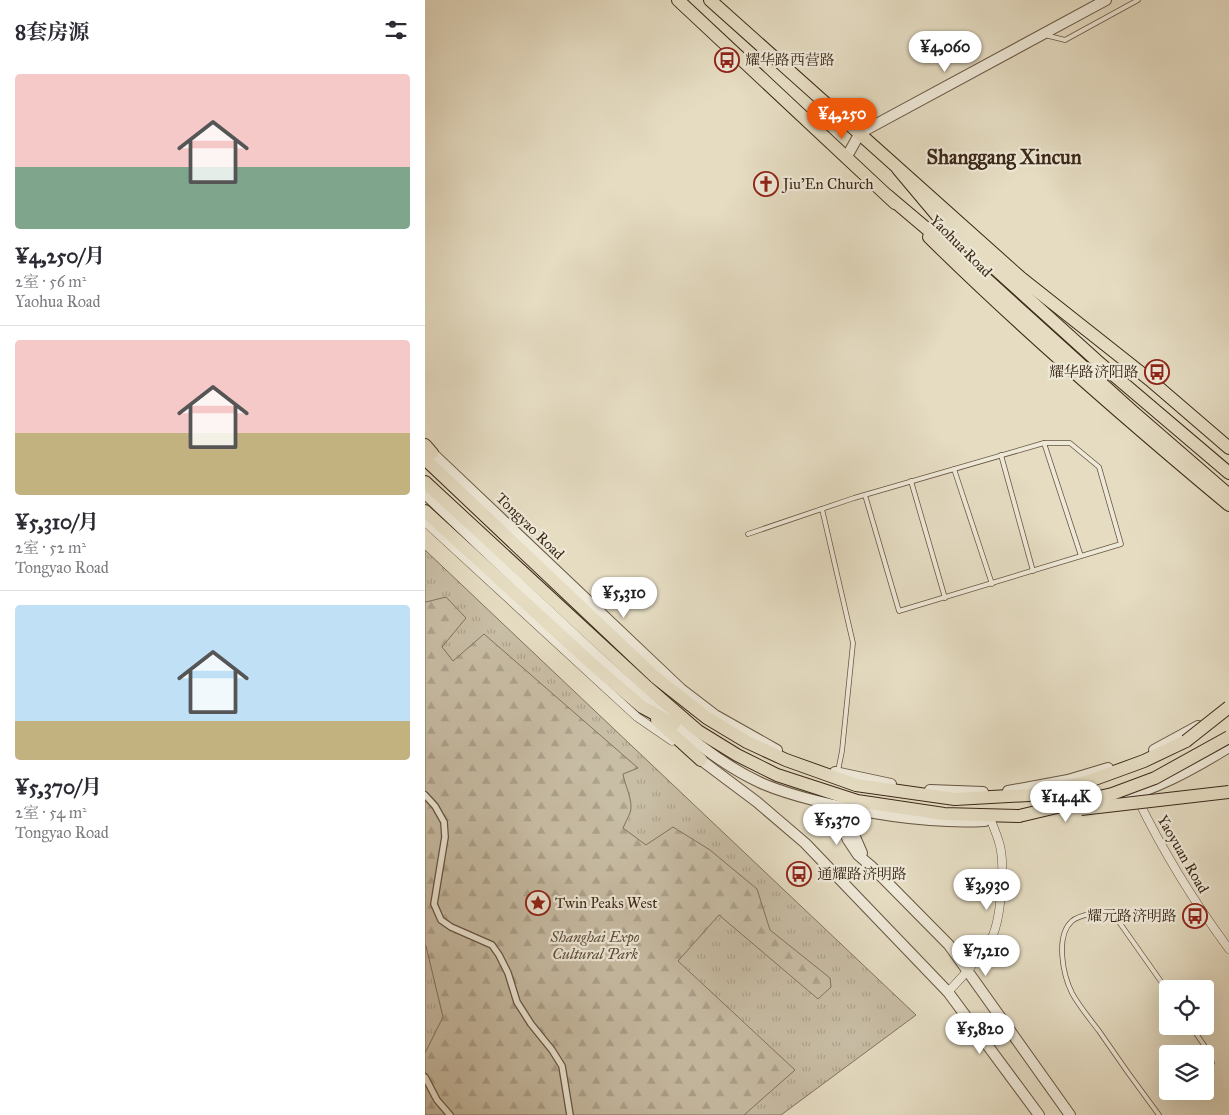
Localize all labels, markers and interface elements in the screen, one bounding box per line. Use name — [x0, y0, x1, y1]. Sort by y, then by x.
icon: filters — [382, 16, 410, 44]
text: 8套房源 — [15, 19, 89, 45]
pin: ¥4,060 — [904, 30, 986, 73]
text: ¥4,060 — [920, 37, 970, 56]
bus stop icon: 耀华路西营路 — [714, 47, 740, 73]
place label: 耀华路西营路 — [745, 51, 835, 69]
pin: ¥4,250 — [801, 98, 883, 140]
text: ¥4,250 — [818, 104, 866, 123]
icon: home — [168, 107, 258, 197]
district label: Shanggang Xincun — [926, 145, 1082, 170]
church icon: Jiu'En Church — [753, 171, 779, 197]
place label: Jiu'En Church — [781, 175, 874, 194]
street label: Yaohua Road — [926, 211, 996, 281]
text: ¥4,250/月 — [15, 243, 105, 269]
text: 2室 · 56 m² — [15, 272, 86, 291]
text: Yaohua Road — [15, 292, 101, 311]
bus stop icon: 耀华路济阳路 — [1144, 359, 1170, 385]
place label: 耀华路济阳路 — [1049, 363, 1139, 381]
icon: home — [168, 372, 258, 462]
street label: Tongyao Road — [492, 489, 568, 563]
text: ¥5,310/月 — [15, 509, 99, 535]
text: 2室 · 52 m² — [15, 538, 86, 557]
text: Tongyao Road — [15, 558, 109, 577]
pin: ¥5,310 — [583, 576, 665, 619]
text: ¥5,310 — [602, 583, 646, 602]
icon: home — [168, 637, 258, 727]
text: ¥5,370/月 — [15, 774, 102, 800]
pin: ¥14.4K — [1025, 780, 1107, 823]
text: ¥14.4K — [1041, 787, 1091, 806]
text: 2室 · 54 m² — [15, 803, 87, 822]
pin: ¥5,370 — [796, 804, 878, 846]
text: ¥5,370 — [814, 810, 860, 829]
street label: Yaoyuan Road — [1153, 812, 1213, 897]
text: Tongyao Road — [15, 823, 109, 842]
bus stop icon: 通耀路济明路 — [786, 861, 812, 887]
place label: 通耀路济明路 — [817, 865, 907, 883]
pin: ¥3,930 — [946, 868, 1028, 911]
text: ¥3,930 — [964, 875, 1010, 894]
place icon: Twin Peaks West — [525, 890, 551, 916]
place label: Twin Peaks West — [555, 894, 658, 912]
bus stop icon: 耀元路济明路 — [1182, 903, 1208, 929]
place label: 耀元路济明路 — [1087, 907, 1177, 925]
park label: Shanghai Expo Cultural Park — [550, 928, 640, 963]
pin: ¥7,210 — [945, 934, 1027, 977]
text: ¥7,210 — [963, 941, 1009, 960]
map controls — [1159, 980, 1214, 1100]
button: locate — [1159, 980, 1214, 1035]
pin: ¥5,820 — [939, 1012, 1021, 1055]
text: ¥5,820 — [956, 1019, 1004, 1038]
button: layers — [1159, 1045, 1214, 1100]

